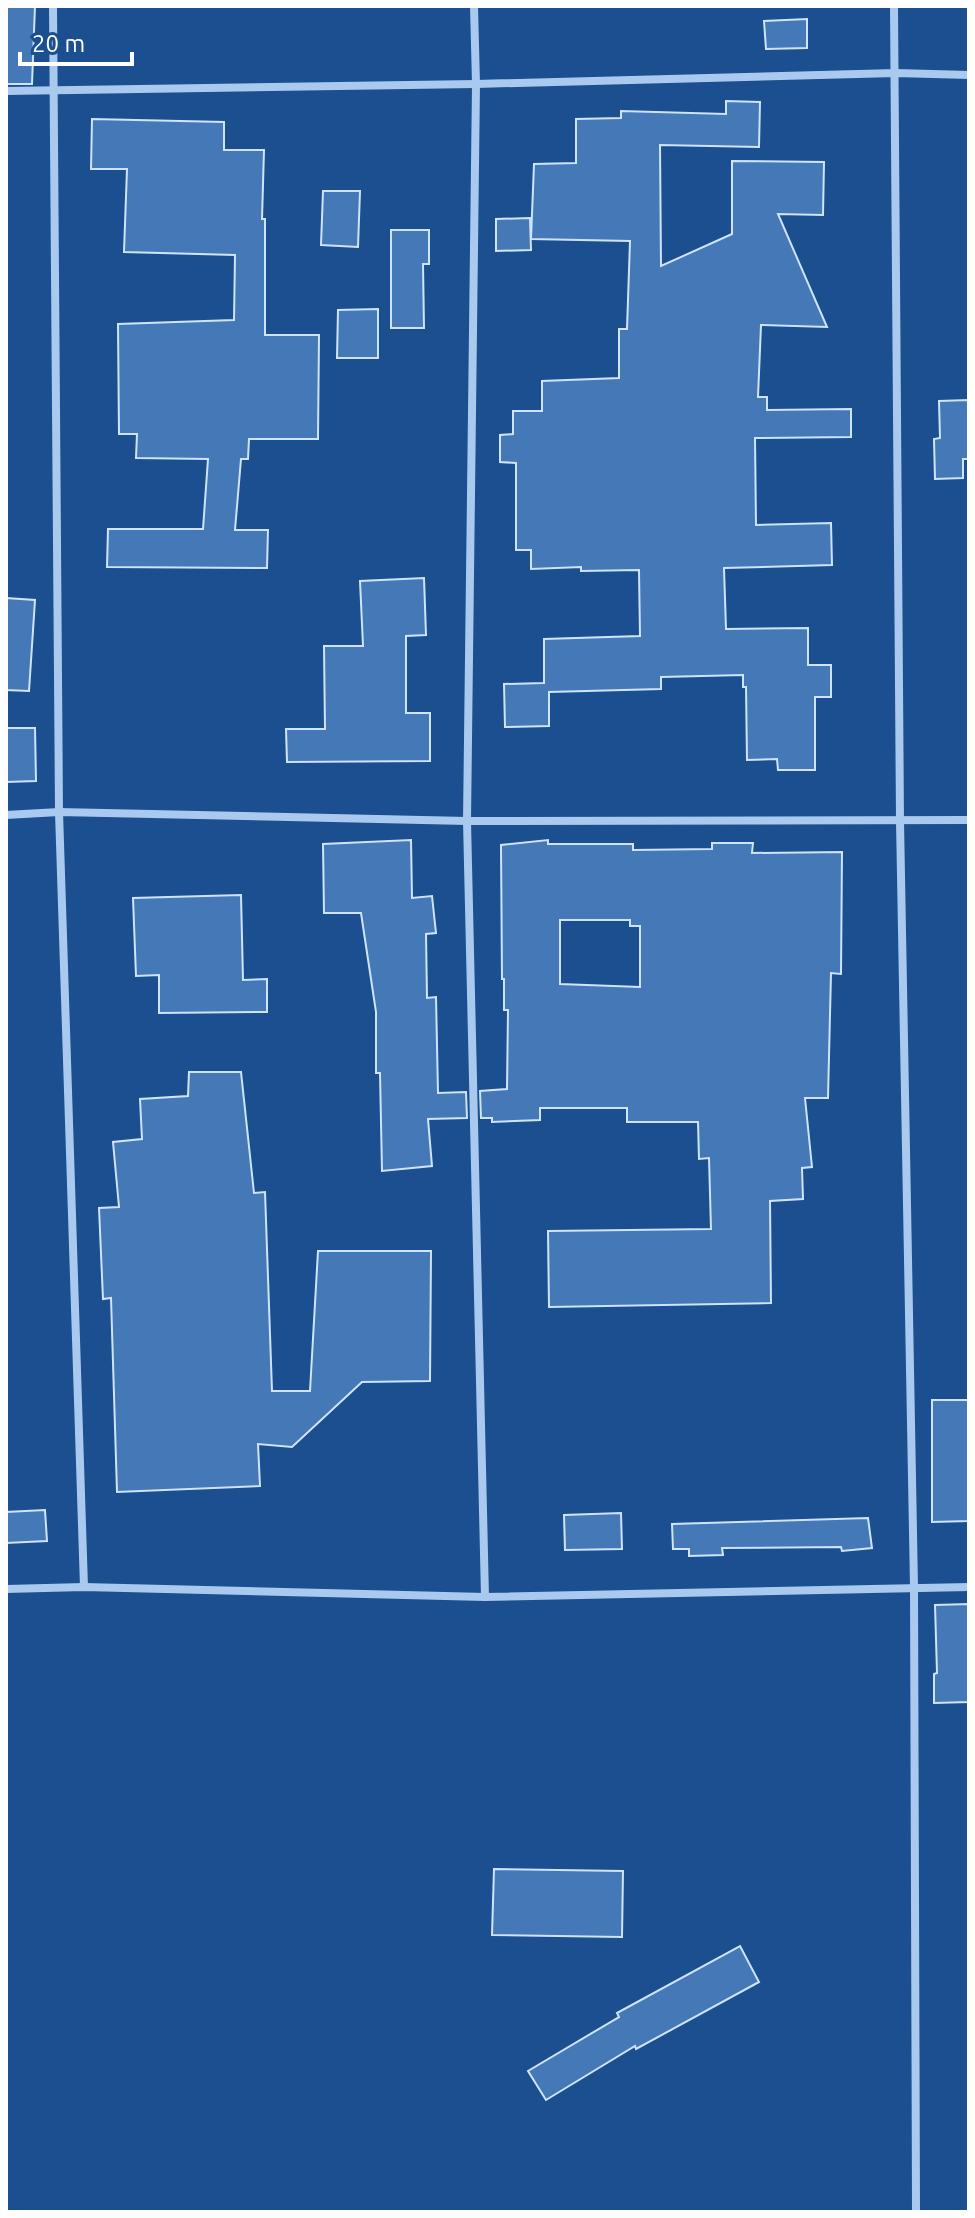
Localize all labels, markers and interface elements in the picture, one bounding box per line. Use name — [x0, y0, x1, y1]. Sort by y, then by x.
scale bar — [20, 16, 132, 66]
text: 20 m — [32, 30, 85, 57]

